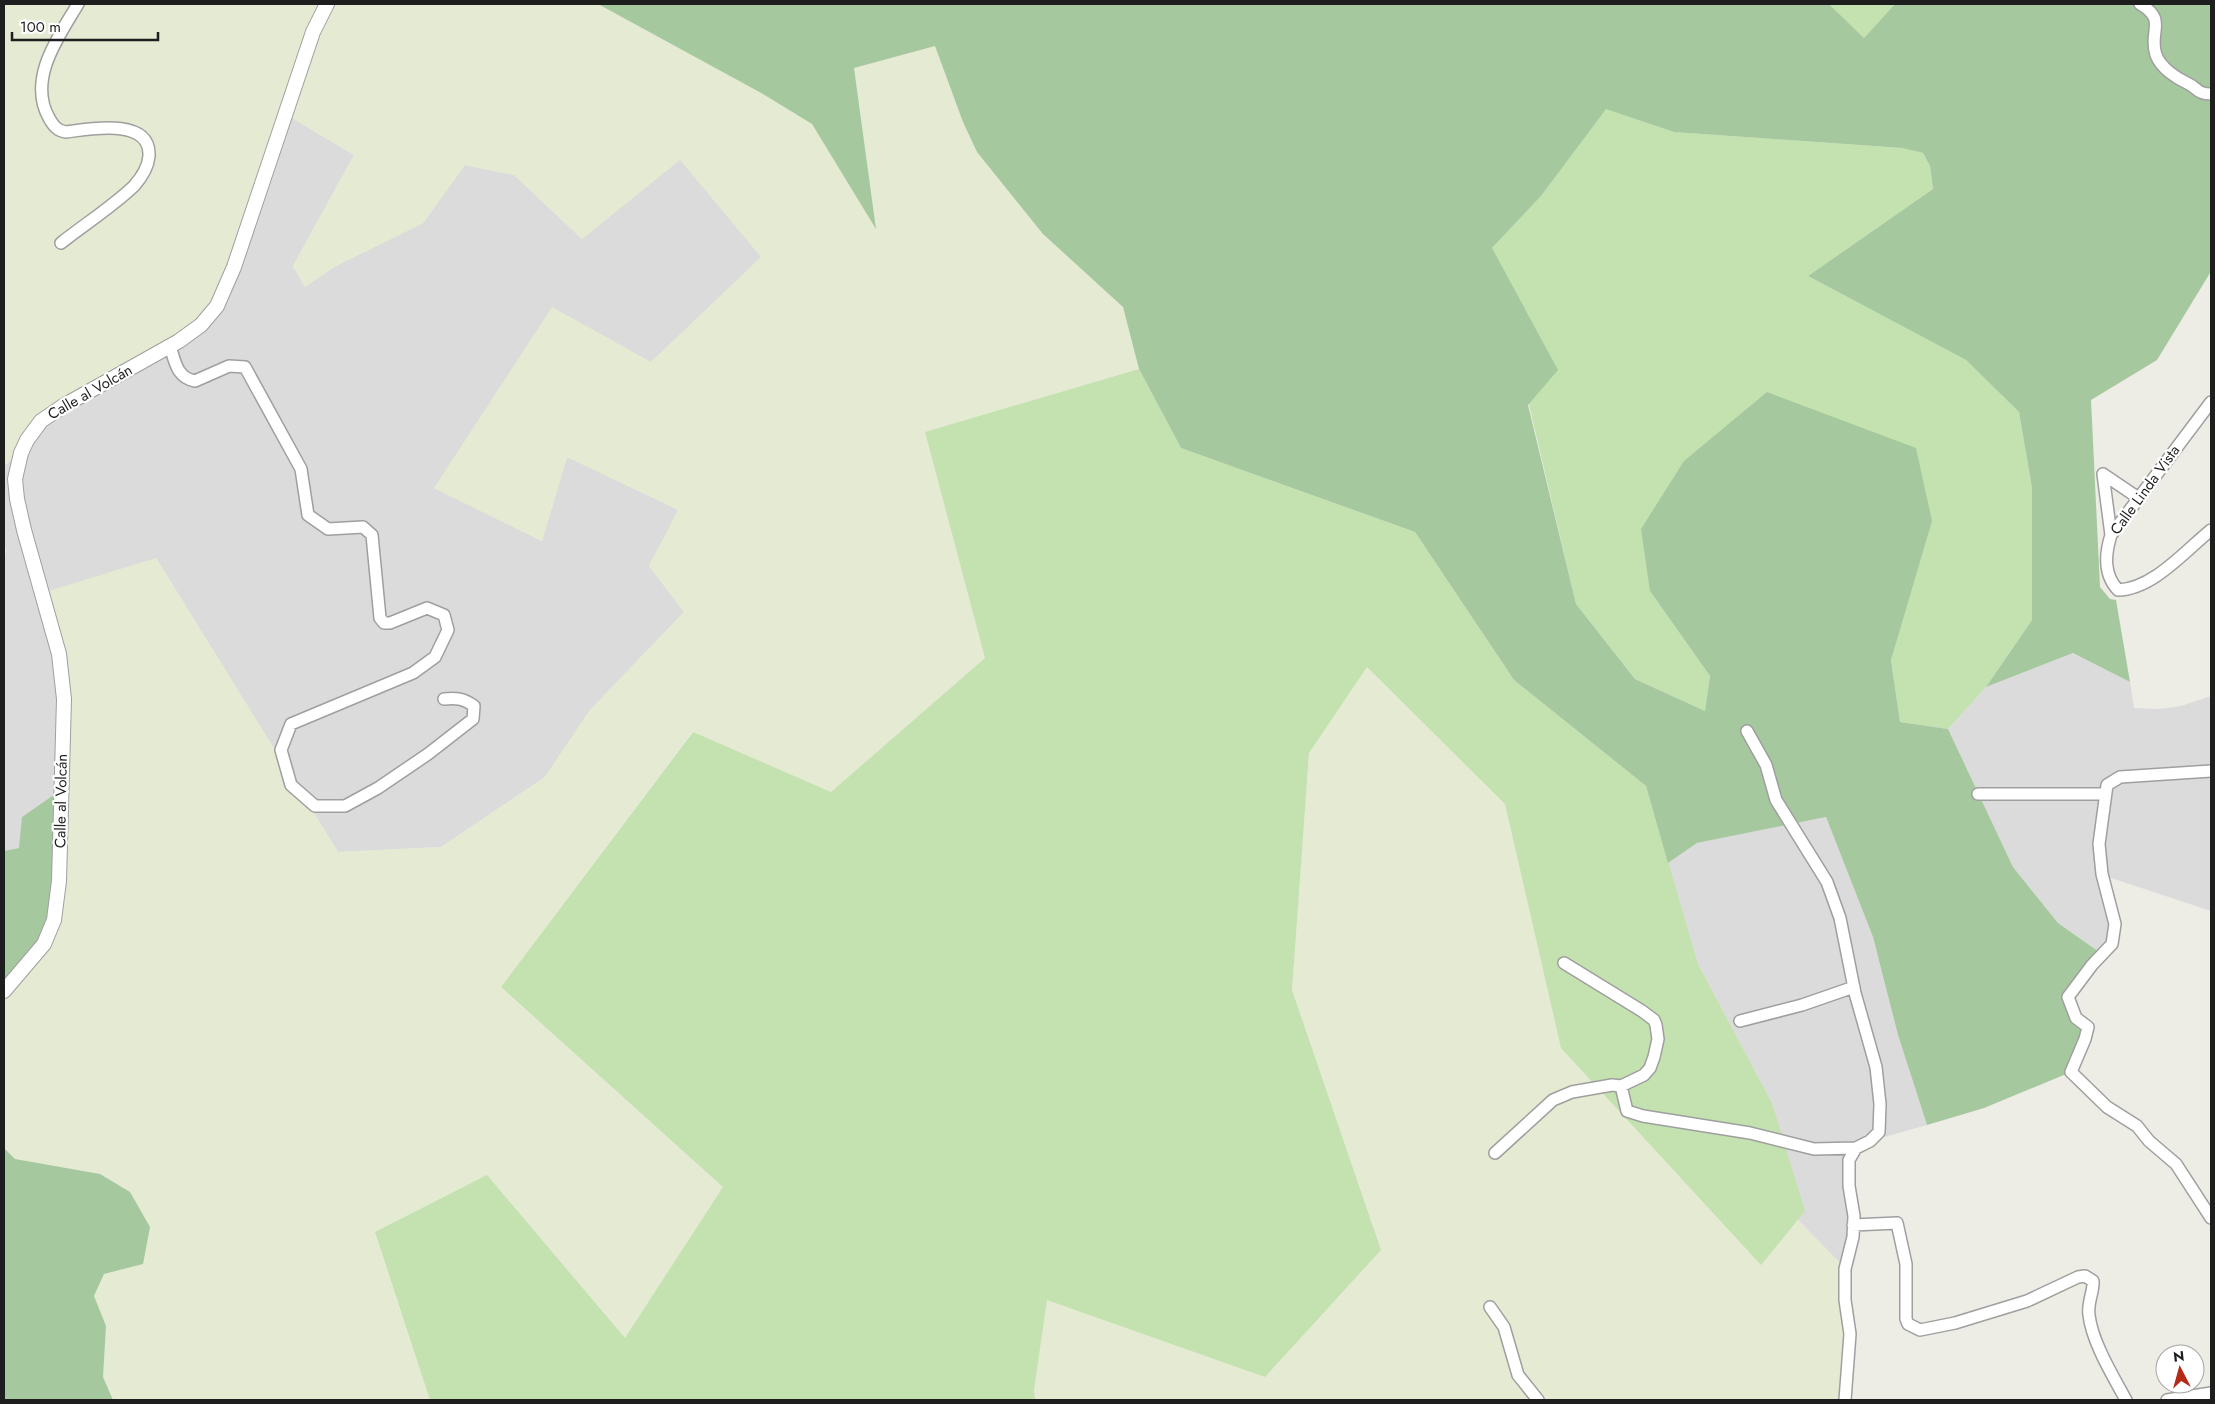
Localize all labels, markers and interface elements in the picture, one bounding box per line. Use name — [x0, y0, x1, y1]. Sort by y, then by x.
scale bar — [12, 10, 159, 42]
text: 100 m — [20, 16, 61, 38]
street label: Calle al Volcán — [44, 359, 136, 425]
street label: Calle Linda Vista — [2105, 441, 2185, 539]
street label: Calle al Volcán — [49, 754, 73, 848]
north arrow — [2155, 1344, 2205, 1394]
text: N — [2172, 1346, 2185, 1367]

